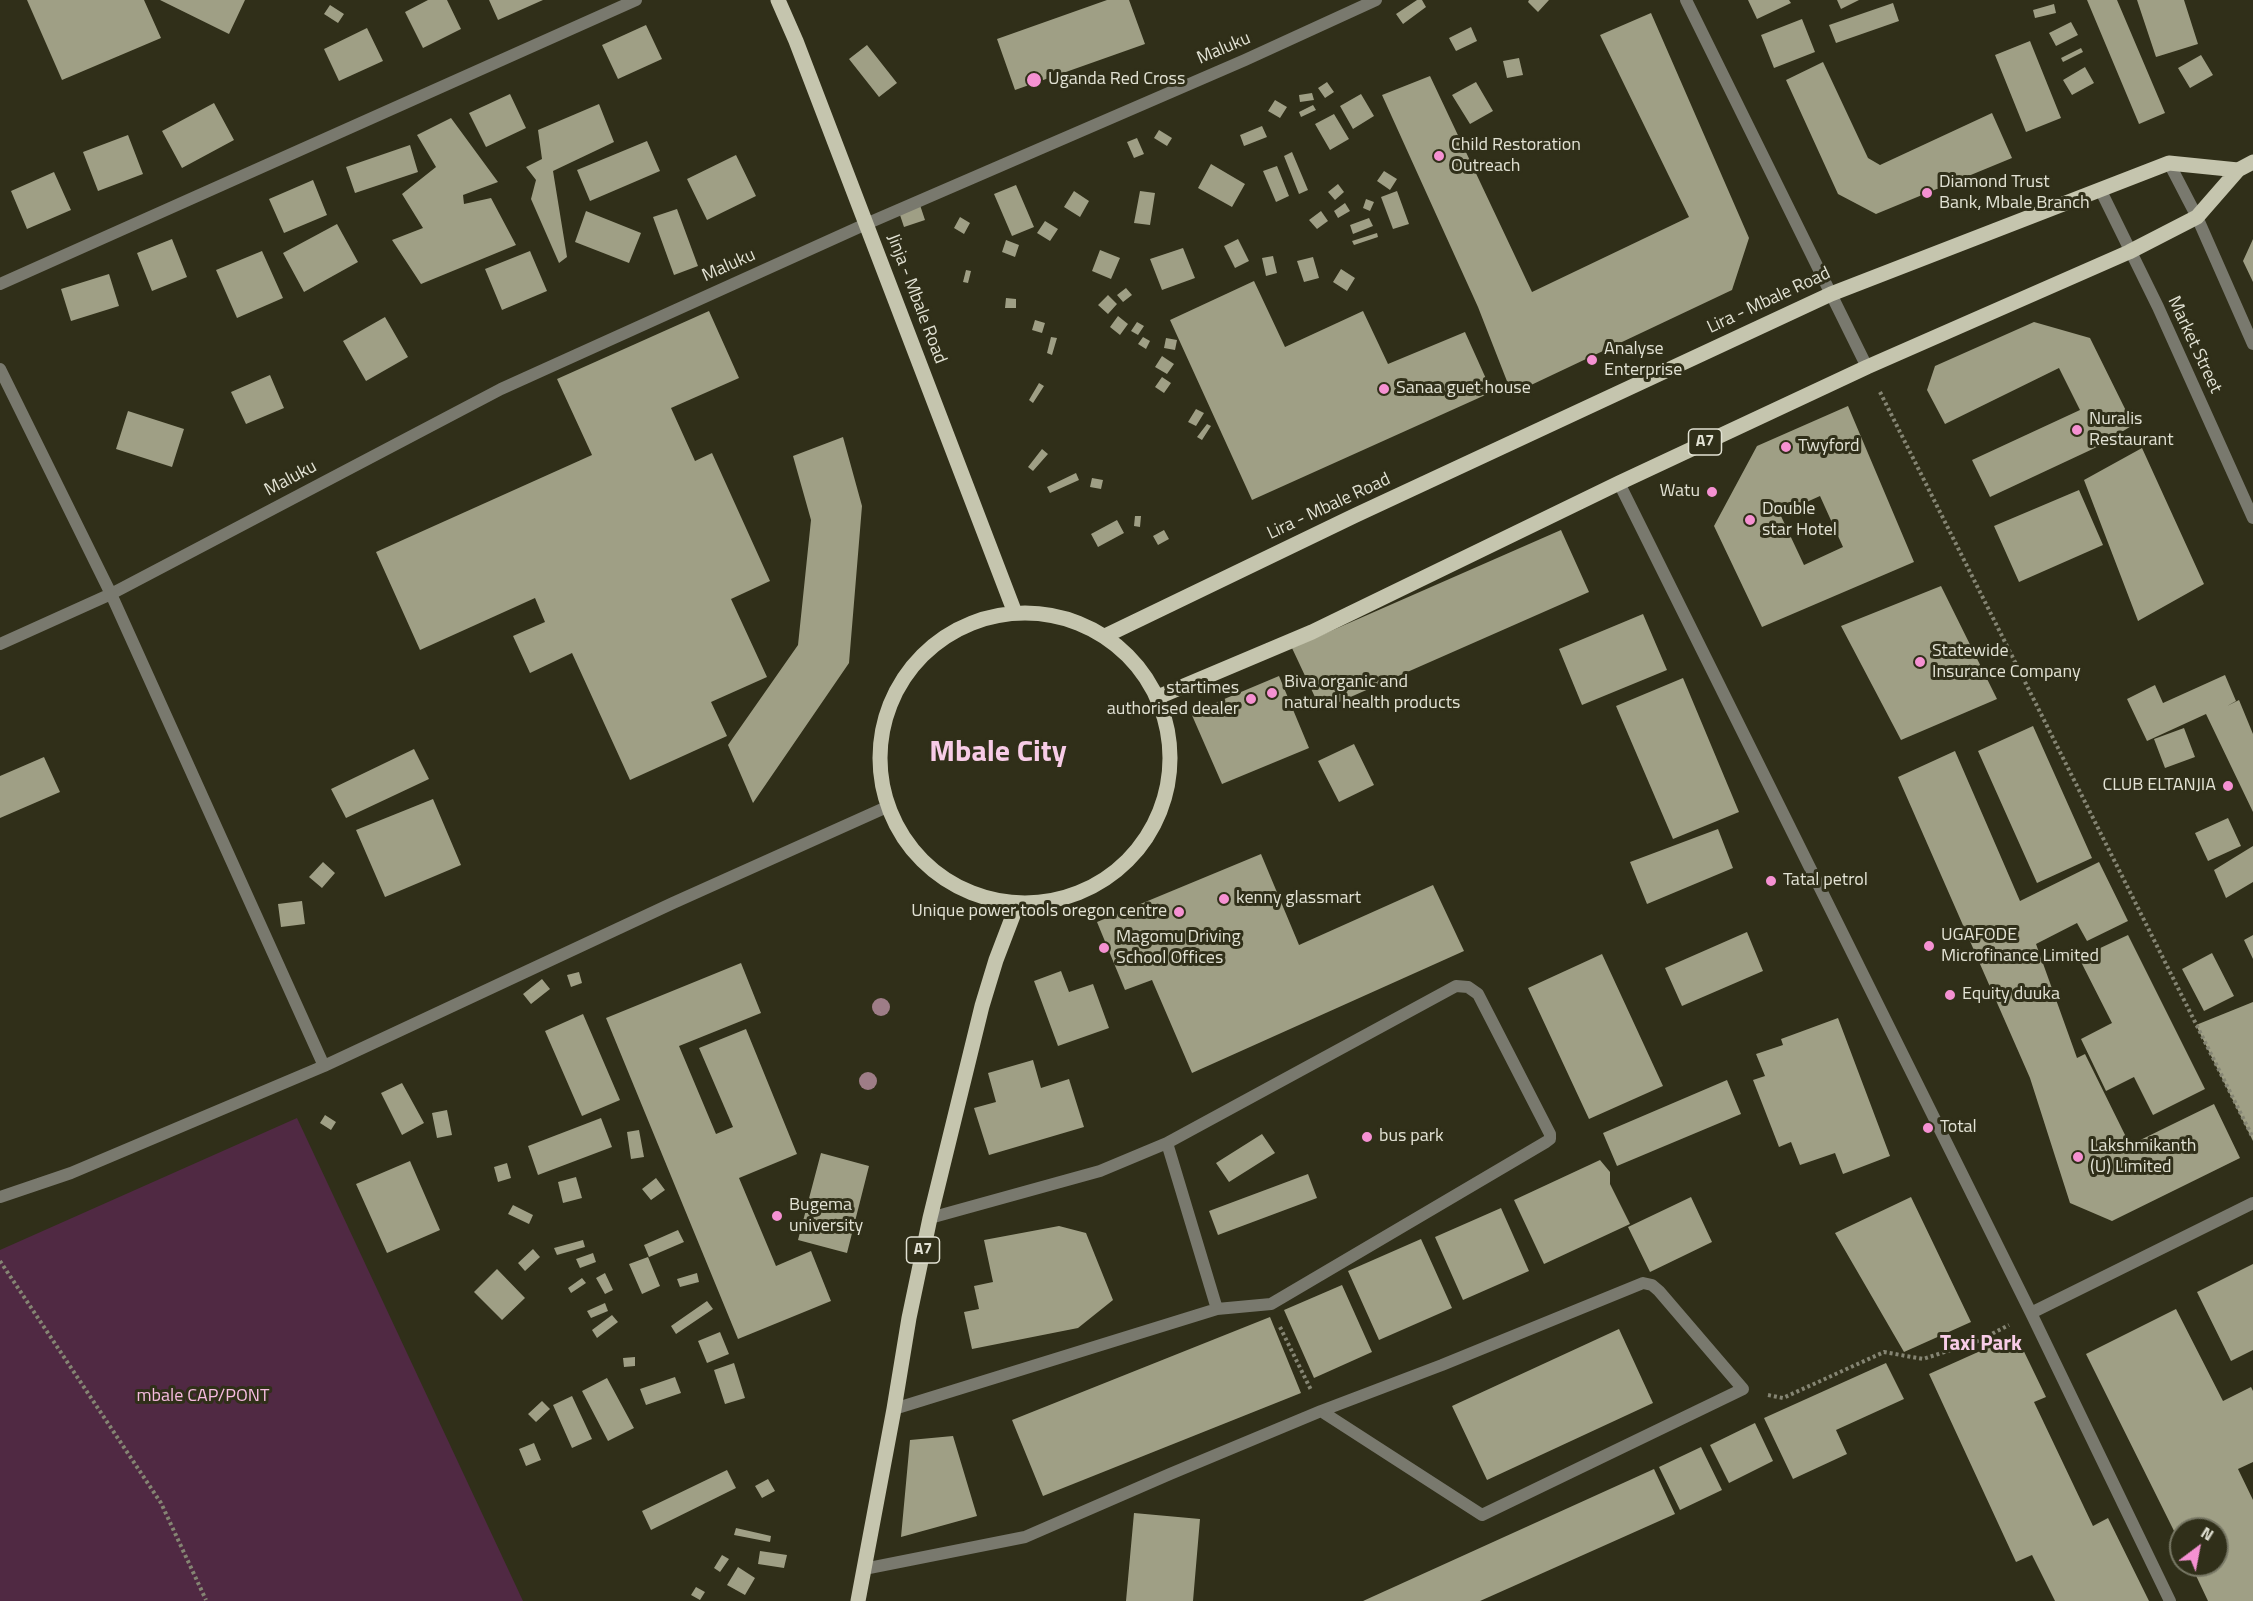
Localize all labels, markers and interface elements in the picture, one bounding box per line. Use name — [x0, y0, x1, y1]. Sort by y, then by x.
street label: Maluku — [1194, 28, 1254, 70]
place label: Uganda Red Cross — [1048, 69, 1185, 91]
marker: Uganda Red Cross — [1025, 71, 1043, 89]
place label: Child Restoration Outreach — [1451, 135, 1581, 178]
marker: Child Restoration Outreach — [1432, 149, 1446, 163]
place label: Diamond Trust Bank, Mbale Branch — [1939, 172, 2090, 214]
marker: Diamond Trust Bank, Mbale Branch — [1920, 186, 1934, 200]
street label: Jinja - Mbale Road — [881, 231, 951, 367]
street label: Maluku — [699, 245, 759, 287]
street label: Lira - Mbale Road — [1704, 263, 1834, 339]
street label: Market Street — [2162, 293, 2226, 397]
place label: Analyse Enterprise — [1604, 339, 1682, 382]
marker: Analyse Enterprise — [1585, 353, 1599, 367]
place label: Sanaa guet house — [1396, 378, 1531, 400]
marker: Sanaa guet house — [1377, 382, 1391, 396]
place label: Nuralis Restaurant — [2089, 409, 2173, 452]
marker: Nuralis Restaurant — [2070, 423, 2084, 437]
road number: A7 — [1688, 429, 1722, 455]
place label: Twyford — [1798, 436, 1859, 458]
marker: Twyford — [1779, 440, 1793, 454]
street label: Maluku — [261, 456, 321, 502]
street label: Lira - Mbale Road — [1264, 469, 1394, 545]
place label: Watu — [1659, 481, 1700, 503]
marker: Watu — [1705, 485, 1719, 499]
place label: Double star Hotel — [1762, 499, 1837, 542]
marker: Double star Hotel — [1743, 513, 1757, 527]
place label: Statewide Insurance Company — [1932, 641, 2081, 684]
marker: Statewide Insurance Company — [1913, 655, 1927, 669]
place label: Biva organic and natural health products — [1284, 672, 1460, 714]
place label: startimes authorised dealer — [1107, 678, 1239, 720]
marker: Biva organic and natural health products — [1265, 686, 1279, 700]
marker: startimes authorised dealer — [1244, 692, 1258, 706]
district label: Mbale City — [929, 736, 1067, 772]
place label: CLUB ELTANJIA — [2103, 775, 2216, 797]
marker: CLUB ELTANJIA — [2221, 779, 2235, 793]
place label: Tatal petrol — [1783, 870, 1868, 892]
marker: Tatal petrol — [1764, 874, 1778, 888]
place label: kenny glassmart — [1236, 888, 1361, 910]
marker: kenny glassmart — [1217, 892, 1231, 906]
place label: Unique power tools oregon centre — [911, 901, 1167, 923]
marker: Unique power tools oregon centre — [1172, 905, 1186, 919]
place label: UGAFODE Microfinance Limited — [1941, 925, 2099, 968]
place label: Magomu Driving School Offices — [1116, 927, 1241, 970]
marker: UGAFODE Microfinance Limited — [1922, 939, 1936, 953]
marker: Magomu Driving School Offices — [1097, 941, 1111, 955]
place label: Equity duuka — [1962, 984, 2060, 1006]
marker: Equity duuka — [1943, 988, 1957, 1002]
place label: Total — [1940, 1117, 1977, 1139]
marker: Total — [1921, 1121, 1935, 1135]
place label: bus park — [1379, 1126, 1444, 1148]
marker: bus park — [1360, 1130, 1374, 1144]
place label: Lakshmikanth (U) Limited — [2090, 1136, 2196, 1178]
marker: Lakshmikanth (U) Limited — [2071, 1150, 2085, 1164]
place label: Bugema university — [789, 1195, 863, 1238]
marker: Bugema university — [770, 1209, 784, 1223]
road number: A7 — [906, 1237, 940, 1263]
district label: Taxi Park — [1940, 1332, 2022, 1358]
park label: mbale CAP/PONT — [137, 1386, 269, 1408]
north arrow — [2169, 1517, 2229, 1577]
text: N — [2196, 1520, 2219, 1547]

